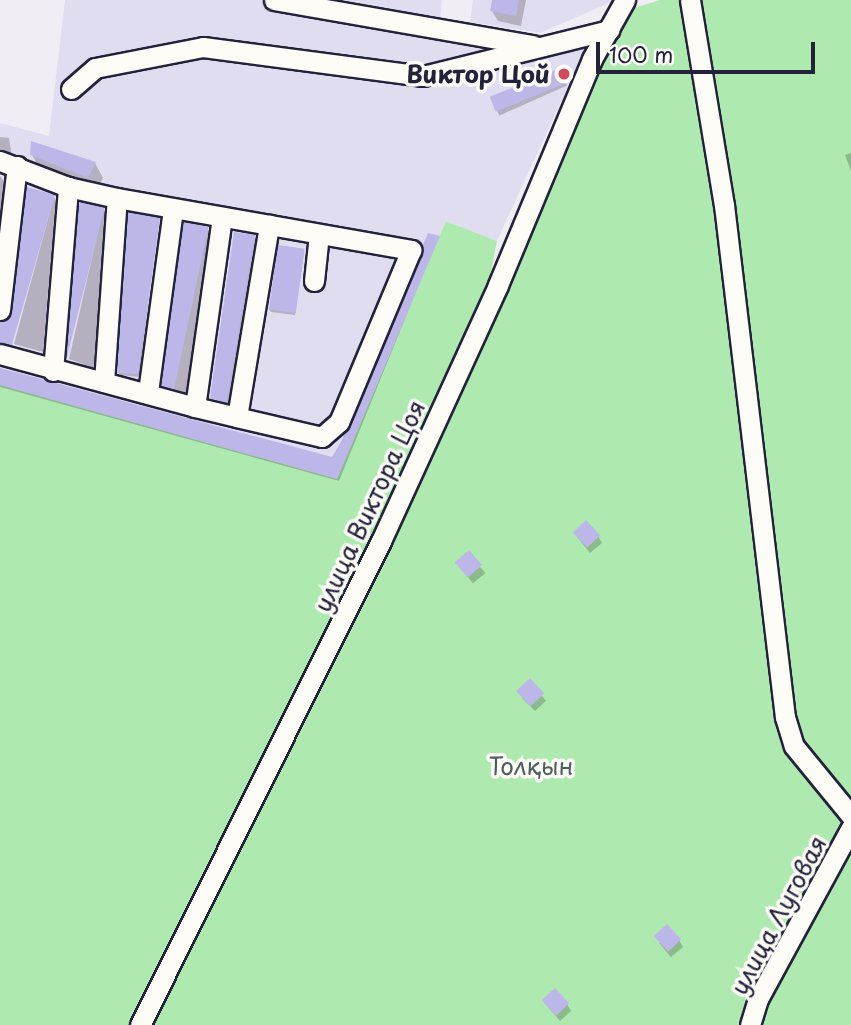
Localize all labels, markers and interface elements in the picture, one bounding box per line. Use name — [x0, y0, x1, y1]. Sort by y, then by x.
scale bar — [599, 28, 818, 72]
text: 100 m — [609, 38, 673, 70]
place label: Виктор Цой — [406, 60, 550, 88]
marker: Виктор Цой — [556, 66, 572, 82]
street label: улица Виктора Цоя — [307, 396, 431, 616]
park label: Толқын — [489, 752, 573, 780]
street label: улица Луговая — [724, 830, 832, 1000]

